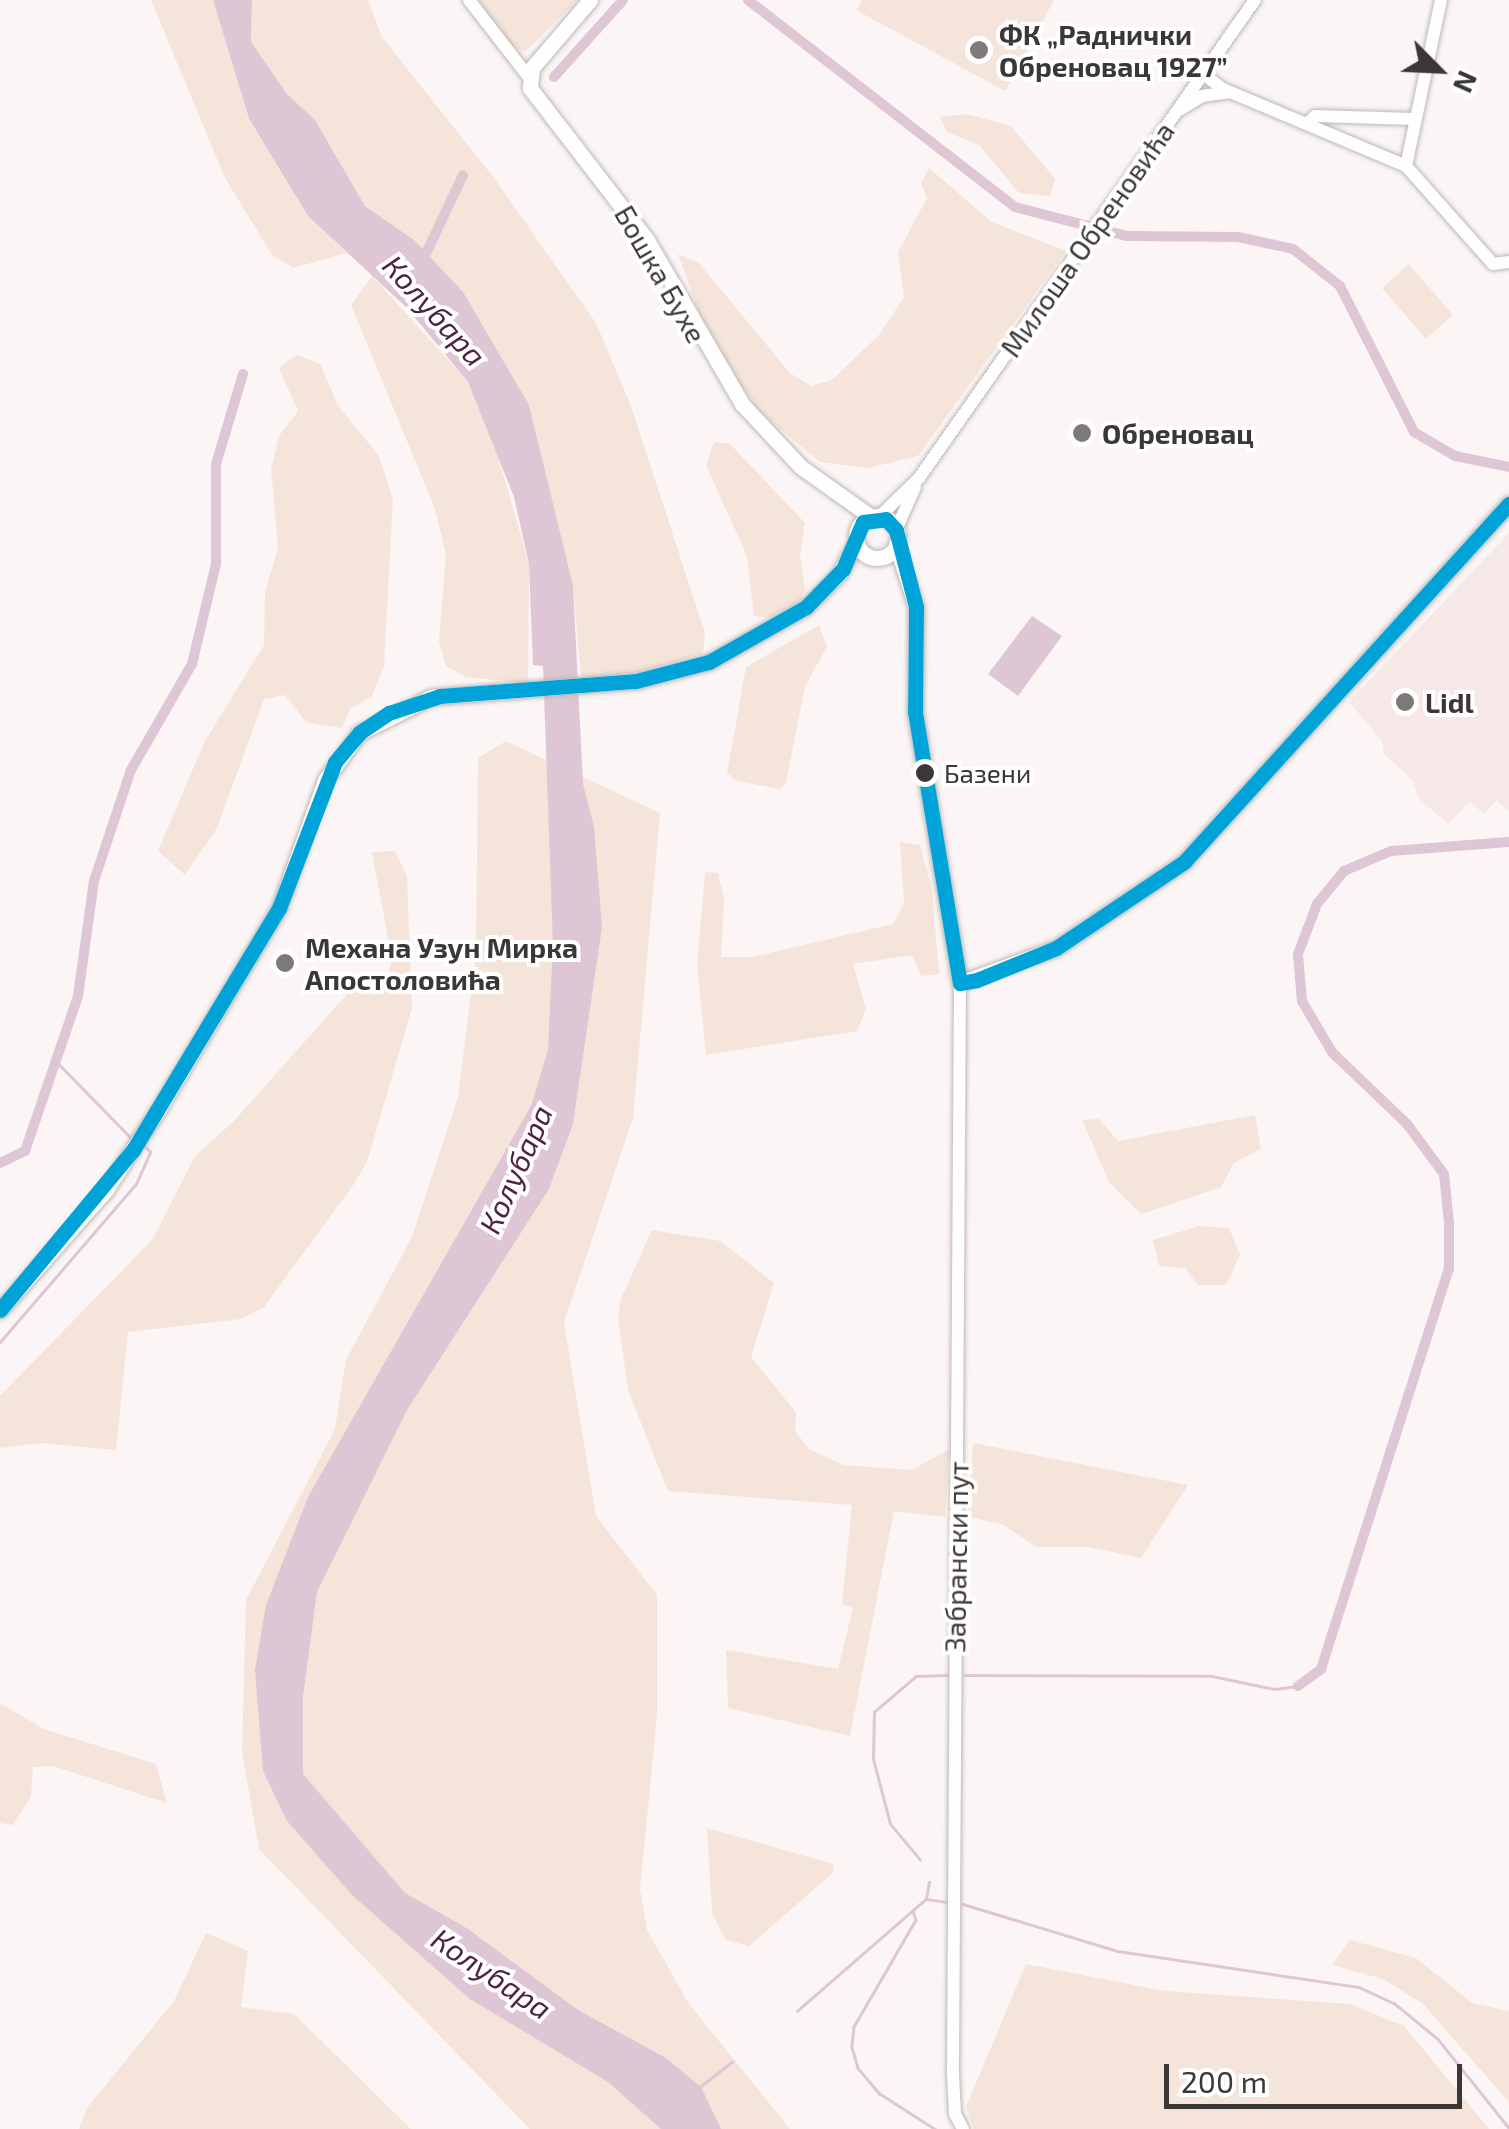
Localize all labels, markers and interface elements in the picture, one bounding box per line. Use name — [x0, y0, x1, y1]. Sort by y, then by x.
place label: ФК „Раднички Обреновац 1927” — [999, 17, 1227, 83]
north arrow — [1389, 20, 1489, 120]
marker: ФК „Раднички Обреновац 1927” — [968, 39, 990, 61]
text: N — [1447, 66, 1486, 98]
street label: Милоша Обреновића — [993, 115, 1181, 363]
street label: Бошка Бухе — [608, 199, 714, 349]
water label: Колубара — [376, 247, 494, 373]
place label: Обреновац — [1102, 416, 1254, 450]
marker: Обреновац — [1071, 422, 1093, 444]
place label: Lidl — [1425, 685, 1474, 719]
marker: Lidl — [1394, 691, 1416, 713]
place label: Базени — [944, 757, 1031, 789]
marker: Базени — [915, 763, 935, 783]
place label: Механа Узун Мирка Апостоловића — [305, 930, 578, 996]
marker: Механа Узун Мирка Апостоловића — [274, 952, 296, 974]
water label: Колубара — [471, 1099, 559, 1239]
street label: Забрански пут — [938, 1461, 974, 1653]
water label: Колубара — [425, 1920, 559, 2026]
scale bar — [1169, 2044, 1466, 2106]
text: 200 m — [1181, 2063, 1267, 2099]

